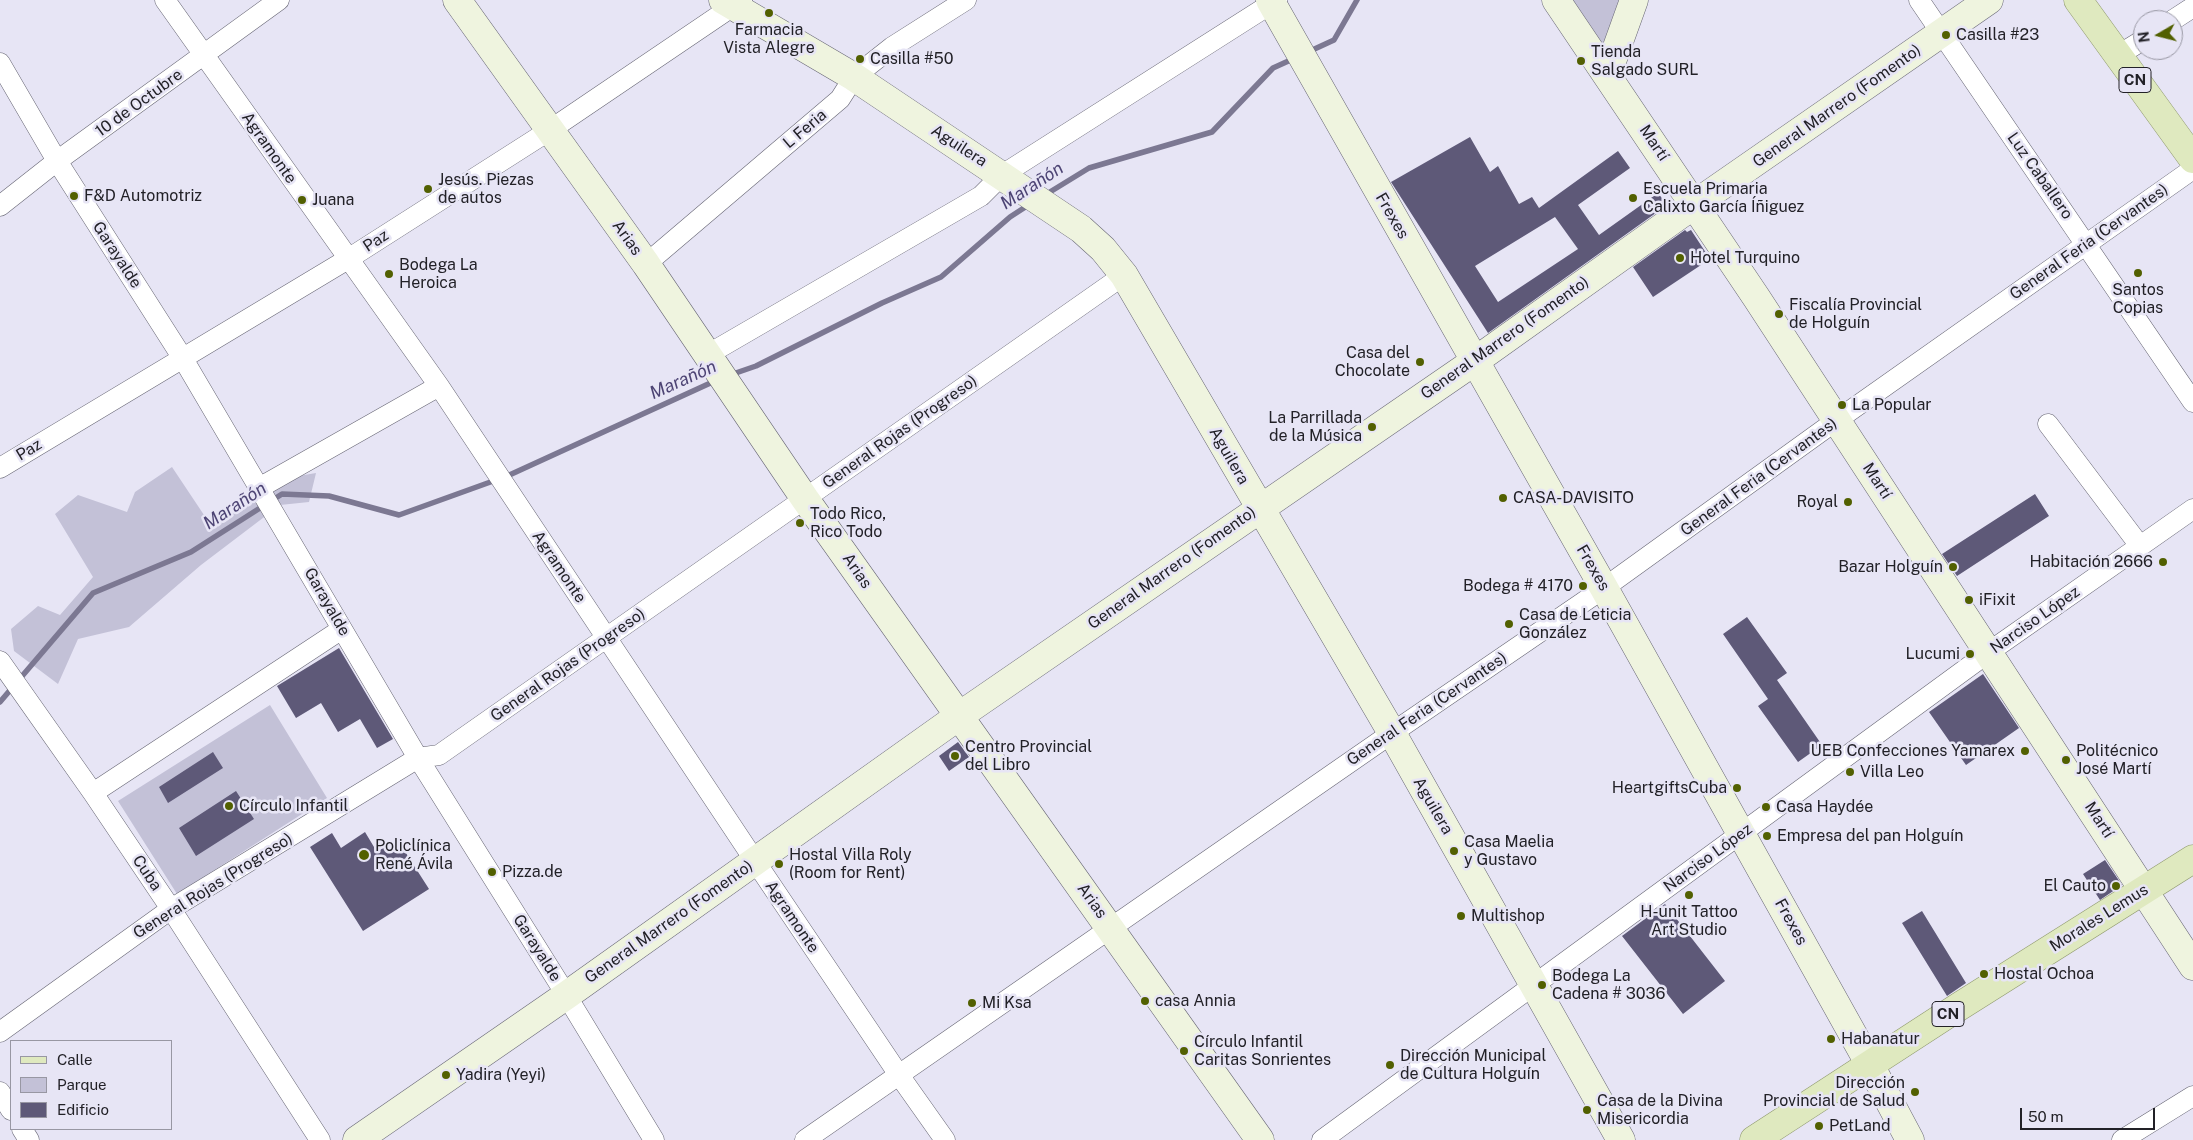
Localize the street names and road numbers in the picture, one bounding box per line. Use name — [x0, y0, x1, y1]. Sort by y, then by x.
street label: General Marrero (Fomento) — [1749, 41, 1925, 171]
street label: 10 de Octubre — [92, 65, 186, 141]
road number: CN — [2119, 68, 2151, 92]
street label: L Feria — [779, 105, 831, 153]
street label: Agramonte — [237, 109, 301, 187]
street label: Aguilera — [928, 121, 990, 171]
street label: Martí — [1635, 121, 1673, 165]
street label: Luz Caballero — [2003, 129, 2077, 223]
street label: General Feria (Cervantes) — [2006, 180, 2172, 304]
street label: Frexes — [1371, 190, 1413, 242]
street label: Arias — [608, 217, 646, 259]
street label: Garayalde — [88, 218, 146, 292]
street label: Paz — [360, 226, 392, 256]
street label: General Marrero (Fomento) — [1417, 273, 1593, 403]
street label: General Rojas (Progreso) — [819, 371, 981, 493]
street label: General Feria (Cervantes) — [1677, 414, 1841, 540]
street label: Aguilera — [1205, 424, 1253, 488]
street label: Paz — [13, 435, 45, 465]
street label: Martí — [1858, 459, 1896, 503]
street label: General Marrero (Fomento) — [1084, 503, 1260, 633]
street label: Agramonte — [528, 527, 590, 607]
street label: Frexes — [1572, 542, 1614, 594]
street label: Arias — [838, 550, 876, 592]
street label: Garayalde — [300, 565, 354, 639]
street label: Narciso López — [1987, 582, 2083, 658]
street label: General Rojas (Progreso) — [487, 604, 649, 726]
street label: General Feria (Cervantes) — [1343, 648, 1511, 770]
street label: Aguilera — [1409, 774, 1457, 838]
street label: Martí — [2080, 798, 2118, 842]
street label: Narciso López — [1660, 819, 1756, 897]
street label: General Rojas (Progreso) — [130, 829, 296, 943]
street label: Cuba — [128, 852, 166, 894]
street label: General Marrero (Fomento) — [581, 857, 757, 987]
street label: Agramonte — [761, 877, 823, 957]
street label: Arias — [1073, 880, 1111, 922]
street label: Morales Lemus — [2046, 880, 2152, 956]
street label: Frexes — [1770, 895, 1812, 949]
street label: Garayalde — [509, 911, 565, 985]
road number: CN — [1932, 1002, 1964, 1026]

